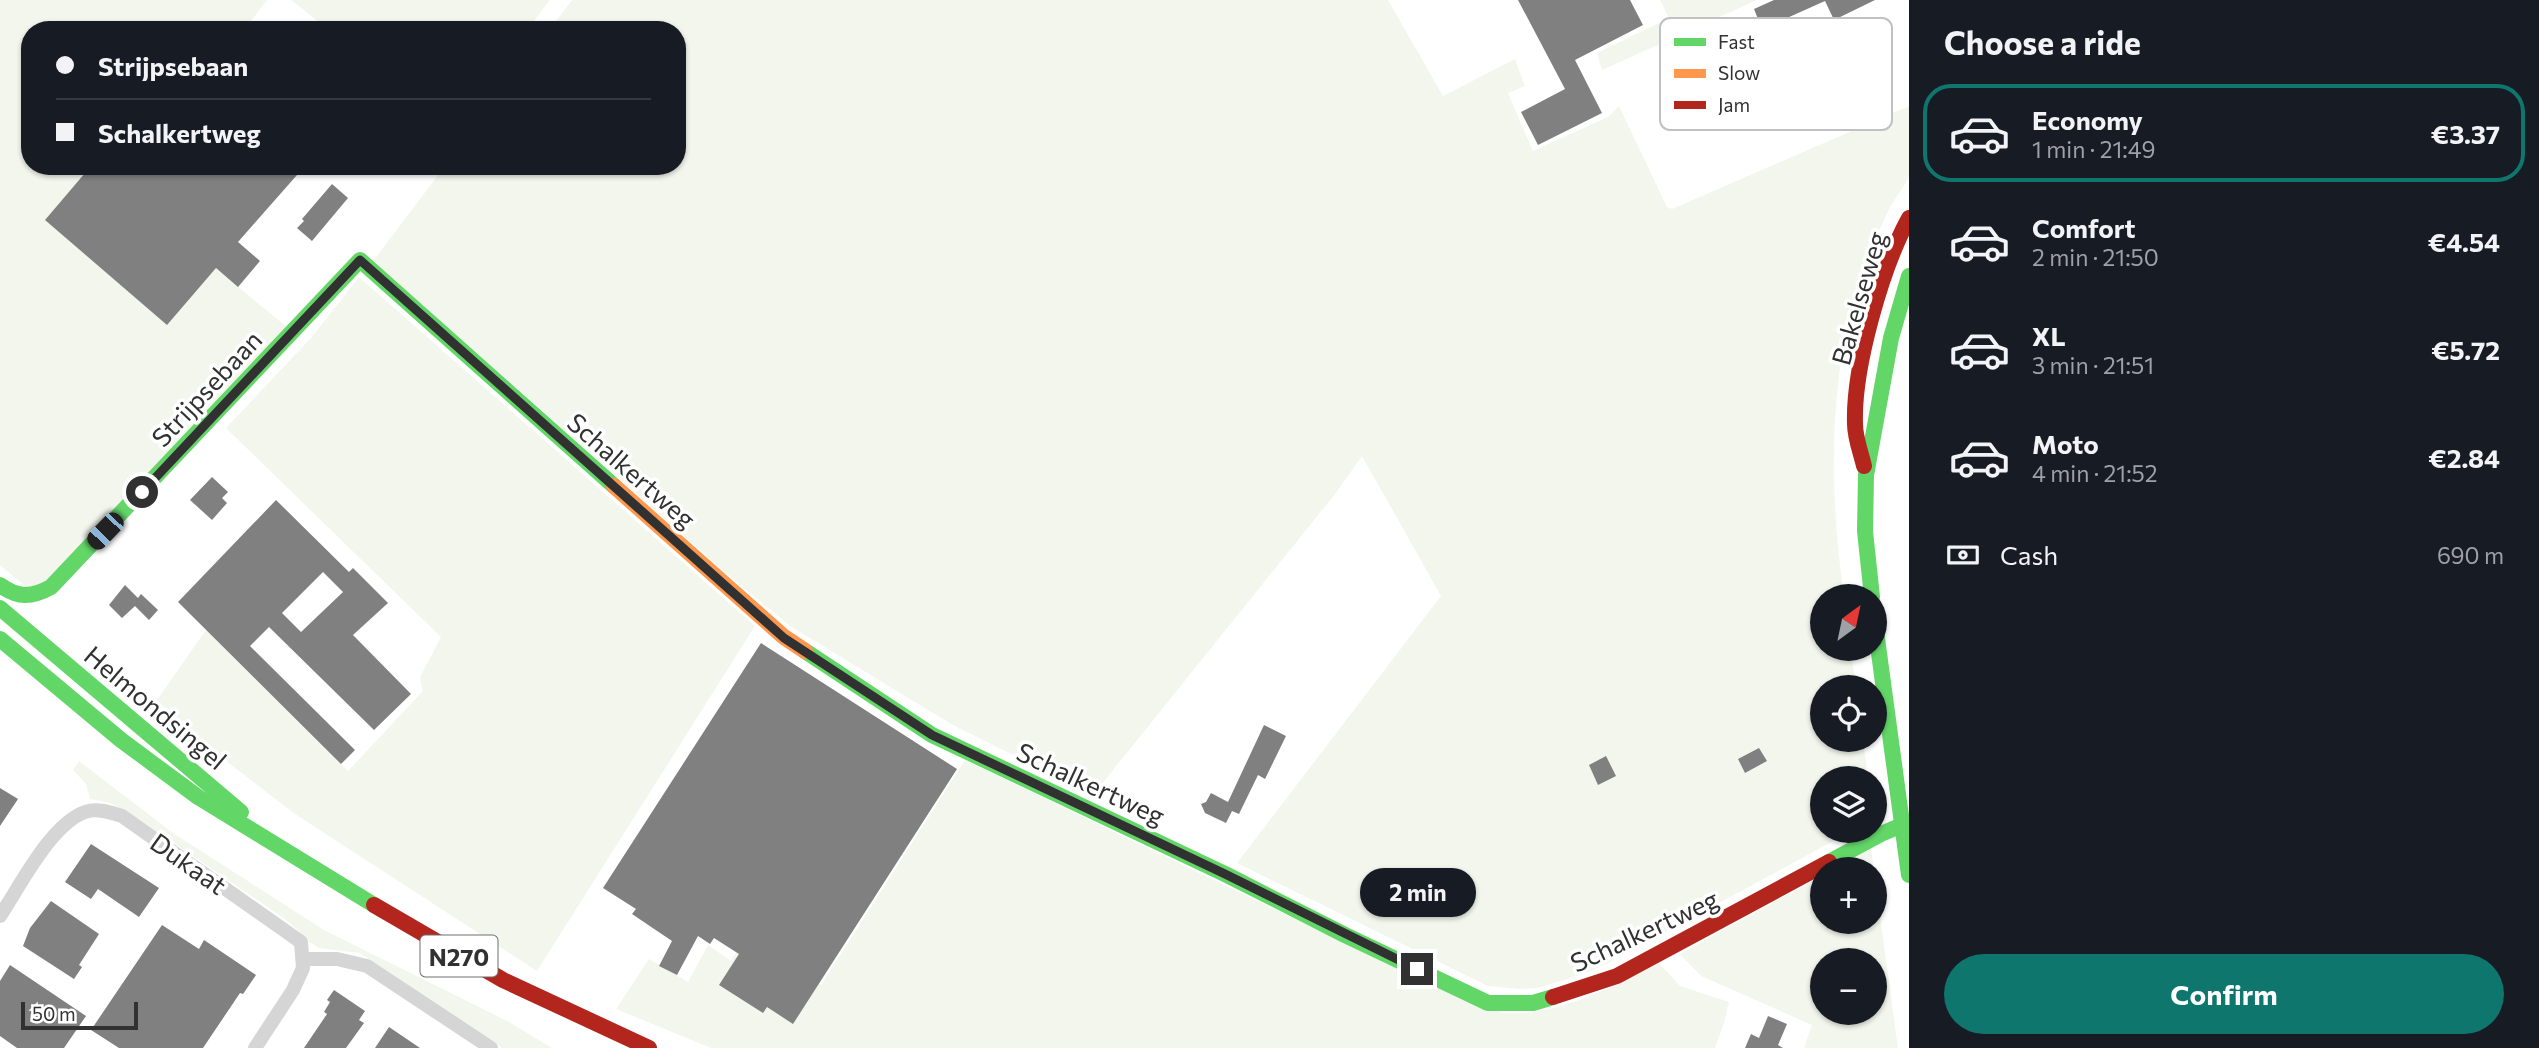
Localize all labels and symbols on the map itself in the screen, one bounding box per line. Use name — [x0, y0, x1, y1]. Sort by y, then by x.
legend — [1660, 18, 1892, 130]
text: Fast — [1718, 30, 1755, 53]
text: Slow — [1718, 61, 1760, 84]
text: Jam — [1718, 93, 1750, 116]
street label: Bakelseweg — [1824, 228, 1892, 368]
street label: Strijpsebaan — [144, 323, 268, 453]
street label: Schalkertweg — [562, 406, 702, 534]
route start — [126, 476, 158, 508]
car — [83, 509, 128, 553]
north arrow — [1810, 584, 1886, 662]
street label: Helmondsingel — [79, 639, 233, 775]
street label: Schalkertweg — [1012, 735, 1170, 831]
street label: Dukaat — [145, 826, 233, 900]
callout: 2 min — [1359, 867, 1475, 916]
street label: Schalkertweg — [1565, 882, 1723, 978]
road number: N270 — [420, 936, 498, 976]
route end — [1401, 953, 1433, 985]
scale bar — [21, 999, 138, 1031]

